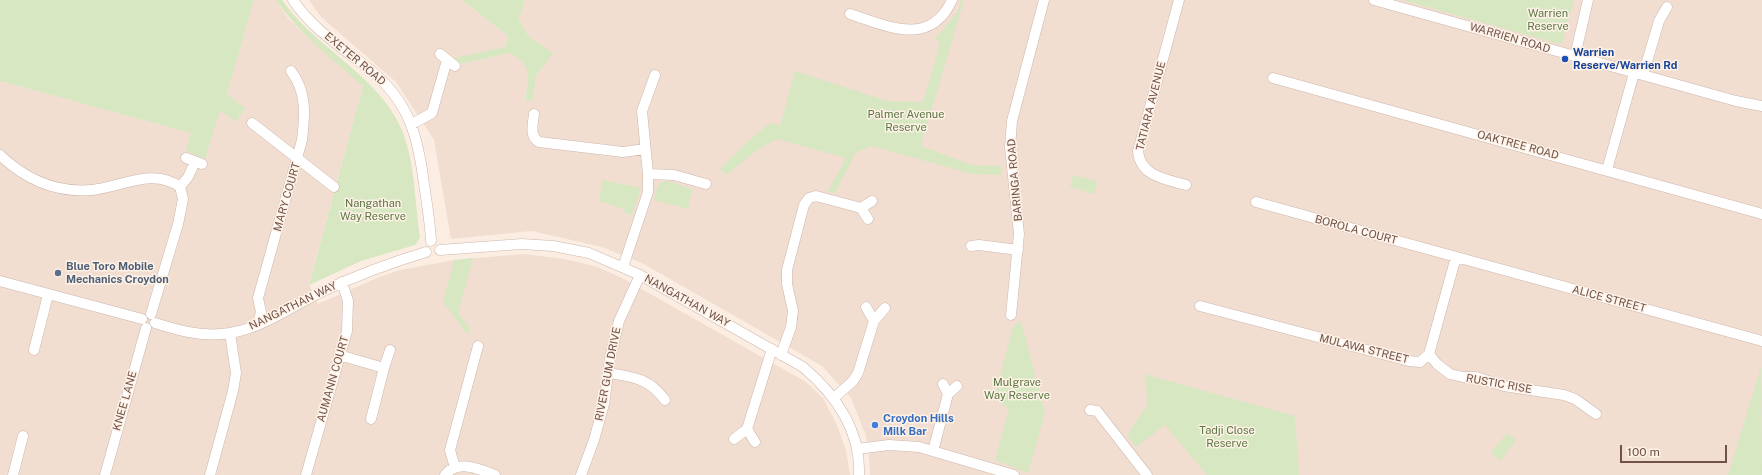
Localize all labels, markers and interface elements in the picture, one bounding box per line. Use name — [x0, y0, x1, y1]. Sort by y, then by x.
park label: Warrien Reserve — [1527, 7, 1569, 33]
street label: WARRIEN ROAD — [1468, 20, 1552, 56]
street label: EXETER ROAD — [322, 30, 388, 88]
place label: Warrien Reserve/Warrien Rd — [1573, 46, 1677, 72]
marker: Warrien Reserve/Warrien Rd — [1560, 54, 1570, 64]
street label: TATIARA AVENUE — [1134, 60, 1168, 152]
park label: Palmer Avenue Reserve — [868, 108, 944, 134]
street label: OAKTREE ROAD — [1476, 128, 1560, 162]
street label: BARINGA ROAD — [1005, 138, 1025, 222]
street label: MARY COURT — [271, 161, 303, 233]
park label: Nangathan Way Reserve — [340, 197, 406, 223]
street label: BOROLA COURT — [1313, 213, 1399, 247]
place label: Blue Toro Mobile Mechanics Croydon — [66, 260, 169, 286]
marker: Blue Toro Mobile Mechanics Croydon — [53, 268, 63, 278]
street label: NANGATHAN WAY — [642, 272, 732, 330]
street label: NANGATHAN WAY — [247, 279, 339, 333]
street label: ALICE STREET — [1571, 283, 1647, 315]
street label: RIVER GUM DRIVE — [592, 326, 624, 422]
street label: MULAWA STREET — [1318, 331, 1410, 367]
street label: AUMANN COURT — [314, 334, 352, 424]
street label: KNEE LANE — [110, 370, 140, 432]
street label: RUSTIC RISE — [1465, 372, 1533, 396]
park label: Mulgrave Way Reserve — [984, 376, 1050, 402]
place label: Croydon Hills Milk Bar — [883, 412, 954, 438]
marker: Croydon Hills Milk Bar — [870, 420, 880, 430]
park label: Tadji Close Reserve — [1199, 424, 1255, 450]
scale bar — [1622, 437, 1729, 463]
text: 100 m — [1627, 445, 1660, 459]

